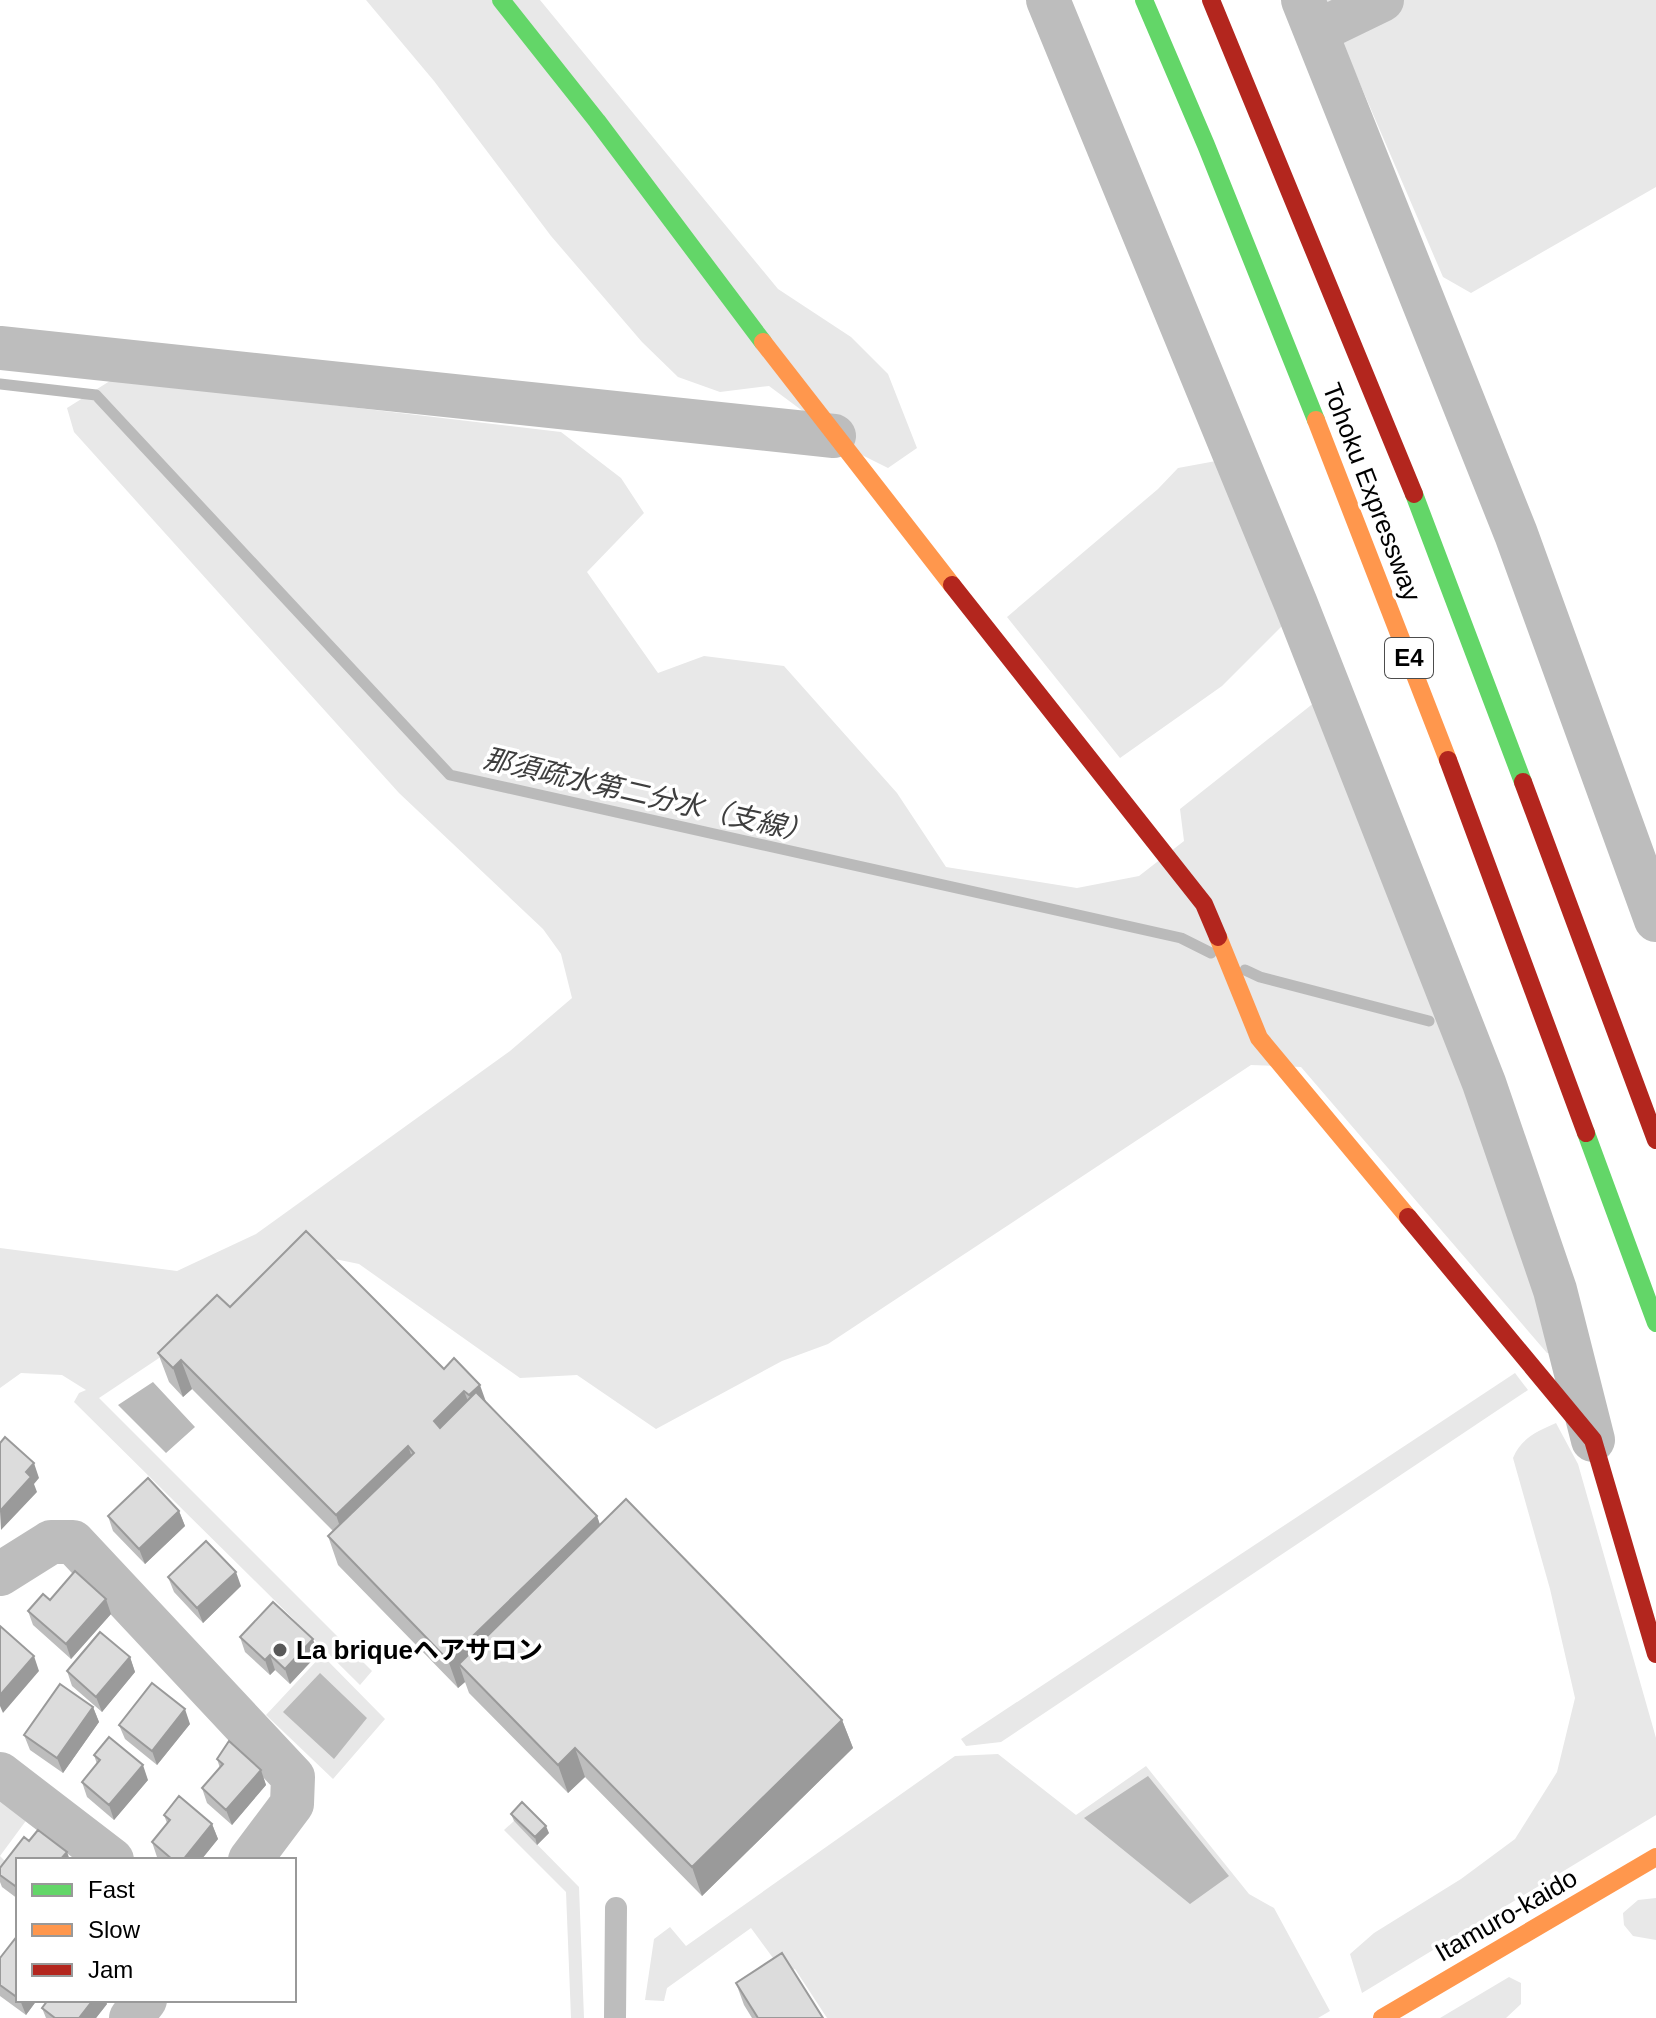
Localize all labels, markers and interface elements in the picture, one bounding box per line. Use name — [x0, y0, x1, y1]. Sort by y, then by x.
street label: Tohoku Expressway — [1317, 379, 1427, 605]
road number: E4 — [1385, 638, 1433, 678]
water label: 那須疏水第二分水（支線） — [481, 743, 815, 848]
place label: La briqueヘアサロン — [296, 1635, 543, 1665]
marker: La briqueヘアサロン — [271, 1641, 289, 1659]
legend — [16, 1858, 296, 2002]
street label: Itamuro-kaido — [1430, 1862, 1582, 1968]
text: Fast — [88, 1876, 135, 1903]
text: Slow — [88, 1916, 141, 1943]
text: Jam — [88, 1956, 133, 1983]

